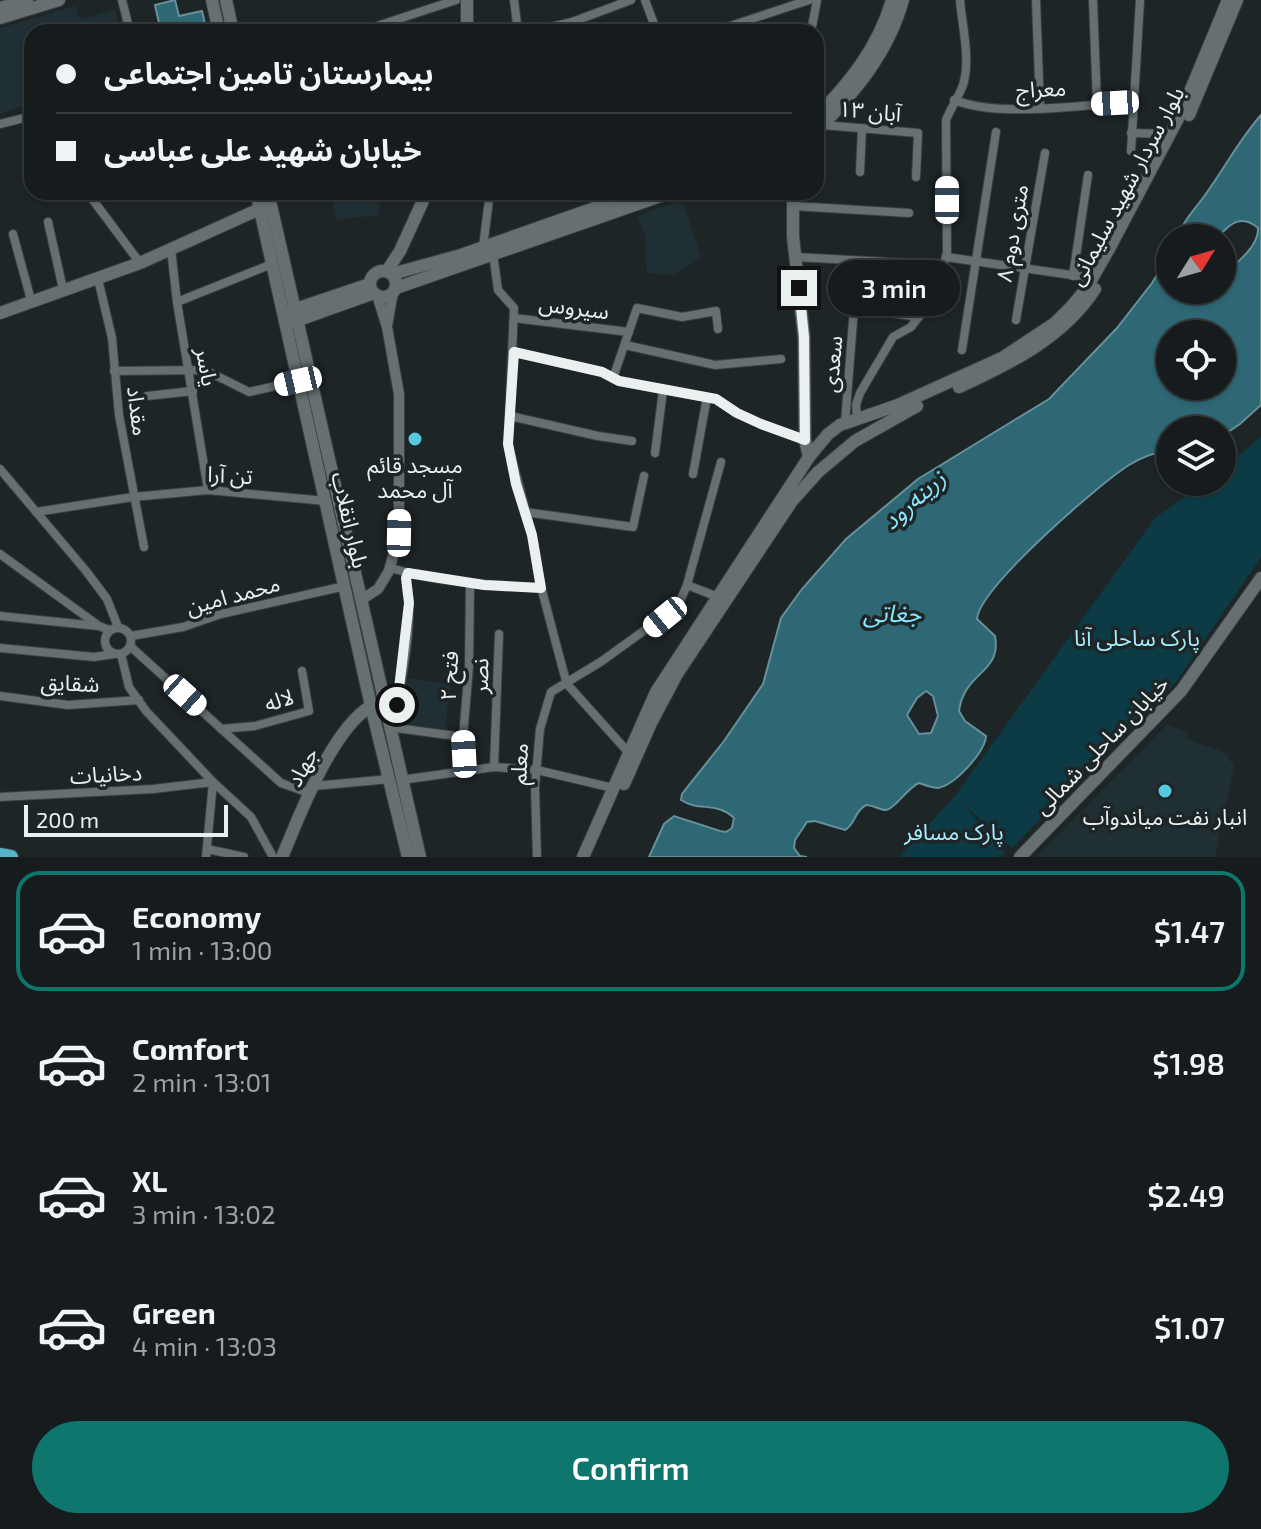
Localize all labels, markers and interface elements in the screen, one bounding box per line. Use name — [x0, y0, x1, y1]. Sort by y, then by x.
text: بیمارستان تامین اجتماعی — [104, 54, 433, 90]
street label: معراج — [1015, 74, 1067, 107]
street label: بلوار سردار شهید سلیمانی — [1062, 82, 1190, 290]
car — [1090, 90, 1140, 116]
street label: ۱۳ آبان — [838, 94, 904, 127]
text: خیابان شهید علی عباسی — [104, 131, 422, 167]
car — [935, 176, 959, 224]
street label: ۸ متری دوم — [990, 182, 1037, 284]
north arrow — [1156, 224, 1236, 304]
map controls — [1156, 224, 1236, 496]
callout: 3 min — [827, 260, 959, 316]
route end — [781, 270, 817, 306]
text: 3 min — [861, 272, 927, 303]
street label: سیروس — [537, 289, 611, 324]
button: locate — [1156, 320, 1236, 400]
street label: سعدی — [816, 334, 847, 394]
street label: یاسر — [191, 344, 224, 388]
car — [272, 364, 324, 398]
street label: مقداد — [123, 385, 155, 437]
button: layers — [1156, 416, 1236, 496]
marker: مسجد قائم آل محمد — [406, 430, 424, 448]
place label: مسجد قائم آل محمد — [367, 451, 463, 503]
street label: تن آرا — [207, 460, 253, 490]
water label: زرینه‌رود — [875, 463, 952, 535]
street label: بلوار انقلاب — [325, 469, 375, 571]
car — [387, 509, 411, 557]
street label: محمد امین — [183, 569, 283, 620]
car — [639, 593, 691, 641]
water label: جغاتی — [863, 598, 922, 628]
park label: پارک ساحلی آنا — [1074, 624, 1200, 653]
street label: فتح ۲ — [434, 650, 467, 702]
street label: نصر — [466, 658, 493, 695]
street label: شقایق — [40, 668, 100, 698]
car — [159, 670, 211, 720]
street label: خیابان ساحلی شمالی — [1028, 670, 1174, 820]
street label: لاله — [261, 682, 296, 716]
route start — [379, 687, 415, 723]
car — [451, 729, 477, 779]
street label: جهاد — [280, 742, 323, 791]
street label: معلم — [504, 742, 537, 786]
street label: دخانیات — [69, 758, 143, 788]
marker: انبار نفت میاندوآب — [1156, 782, 1174, 800]
scale bar — [24, 801, 228, 837]
place label: انبار نفت میاندوآب — [1083, 803, 1247, 831]
text: 200 m — [36, 806, 99, 832]
park label: پارک مسافر — [903, 818, 1004, 847]
icon: car — [36, 895, 108, 967]
text: Economy — [132, 898, 261, 934]
text: $1.47 — [1154, 913, 1225, 949]
text: 1 min · 13:00 — [132, 934, 273, 965]
icon: car — [36, 1027, 108, 1099]
text: Comfort — [132, 1030, 249, 1066]
text: $1.98 — [1152, 1045, 1225, 1081]
text: 2 min · 13:01 — [132, 1066, 271, 1097]
icon: car — [36, 1159, 108, 1231]
text: XL — [132, 1162, 167, 1198]
text: $2.49 — [1147, 1177, 1225, 1213]
text: 3 min · 13:02 — [132, 1198, 276, 1229]
icon: car — [36, 1291, 108, 1363]
text: Green — [132, 1294, 216, 1330]
text: $1.07 — [1154, 1309, 1225, 1345]
text: 4 min · 13:03 — [132, 1330, 277, 1361]
button: Confirm — [32, 1421, 1229, 1513]

